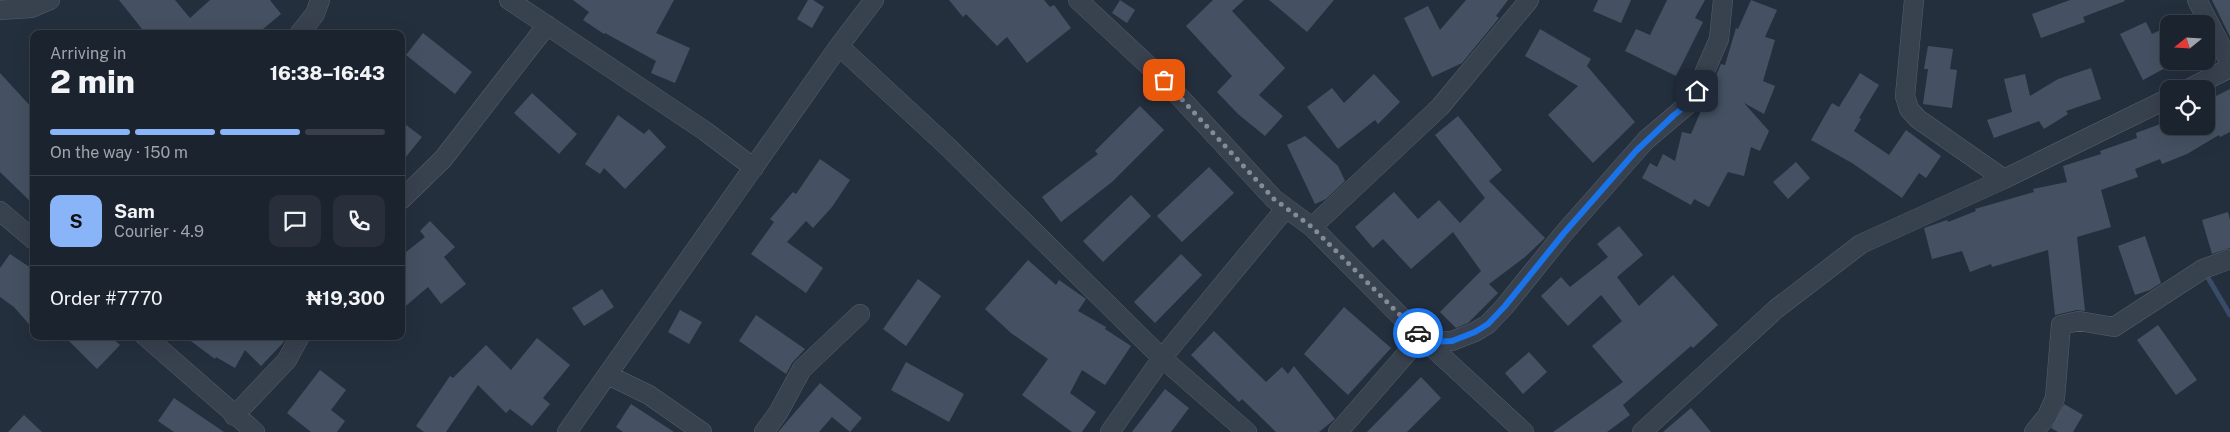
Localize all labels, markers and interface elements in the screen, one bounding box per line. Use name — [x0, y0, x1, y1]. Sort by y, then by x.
north arrow — [2160, 15, 2215, 70]
map controls — [2160, 15, 2215, 135]
text: Arriving in — [50, 44, 126, 63]
pin — [1143, 59, 1185, 101]
text: 16:38–16:43 — [270, 62, 385, 84]
text: 2 min — [50, 63, 135, 100]
icon: bag — [1150, 66, 1178, 94]
pin — [1676, 70, 1718, 112]
icon: home — [1683, 77, 1711, 105]
button: locate — [2160, 80, 2215, 135]
text: On the way · 150 m — [50, 143, 188, 162]
button: chat — [269, 195, 321, 247]
button: phone — [333, 195, 385, 247]
text: Sam — [114, 200, 155, 222]
text: S — [69, 210, 83, 232]
text: Courier · 4.9 — [114, 222, 204, 241]
text: Order #7770 — [50, 287, 163, 309]
text: ₦19,300 — [306, 287, 385, 309]
courier — [1393, 308, 1443, 358]
icon: car — [1404, 319, 1432, 347]

